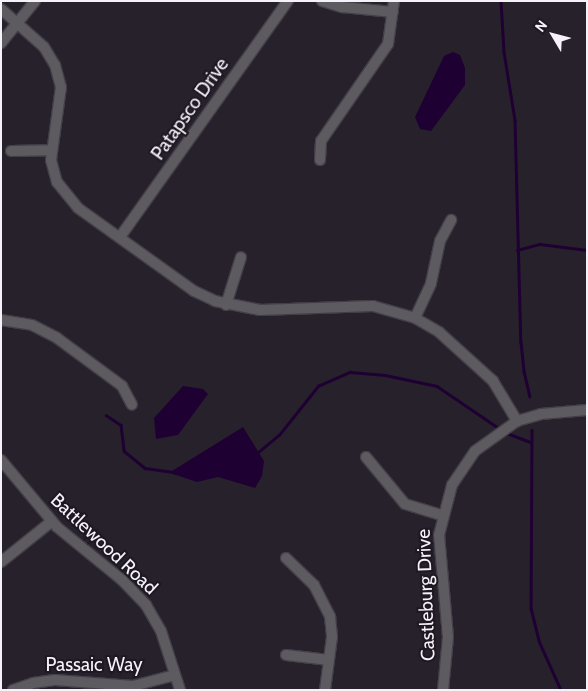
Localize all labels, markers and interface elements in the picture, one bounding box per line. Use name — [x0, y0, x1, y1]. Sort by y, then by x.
north arrow — [528, 10, 578, 60]
text: N — [531, 17, 551, 35]
street label: Patapsco Drive — [146, 54, 234, 164]
street label: Battlewood Road — [46, 489, 162, 599]
street label: Castleburg Drive — [412, 529, 440, 661]
street label: Passaic Way — [45, 654, 143, 676]

